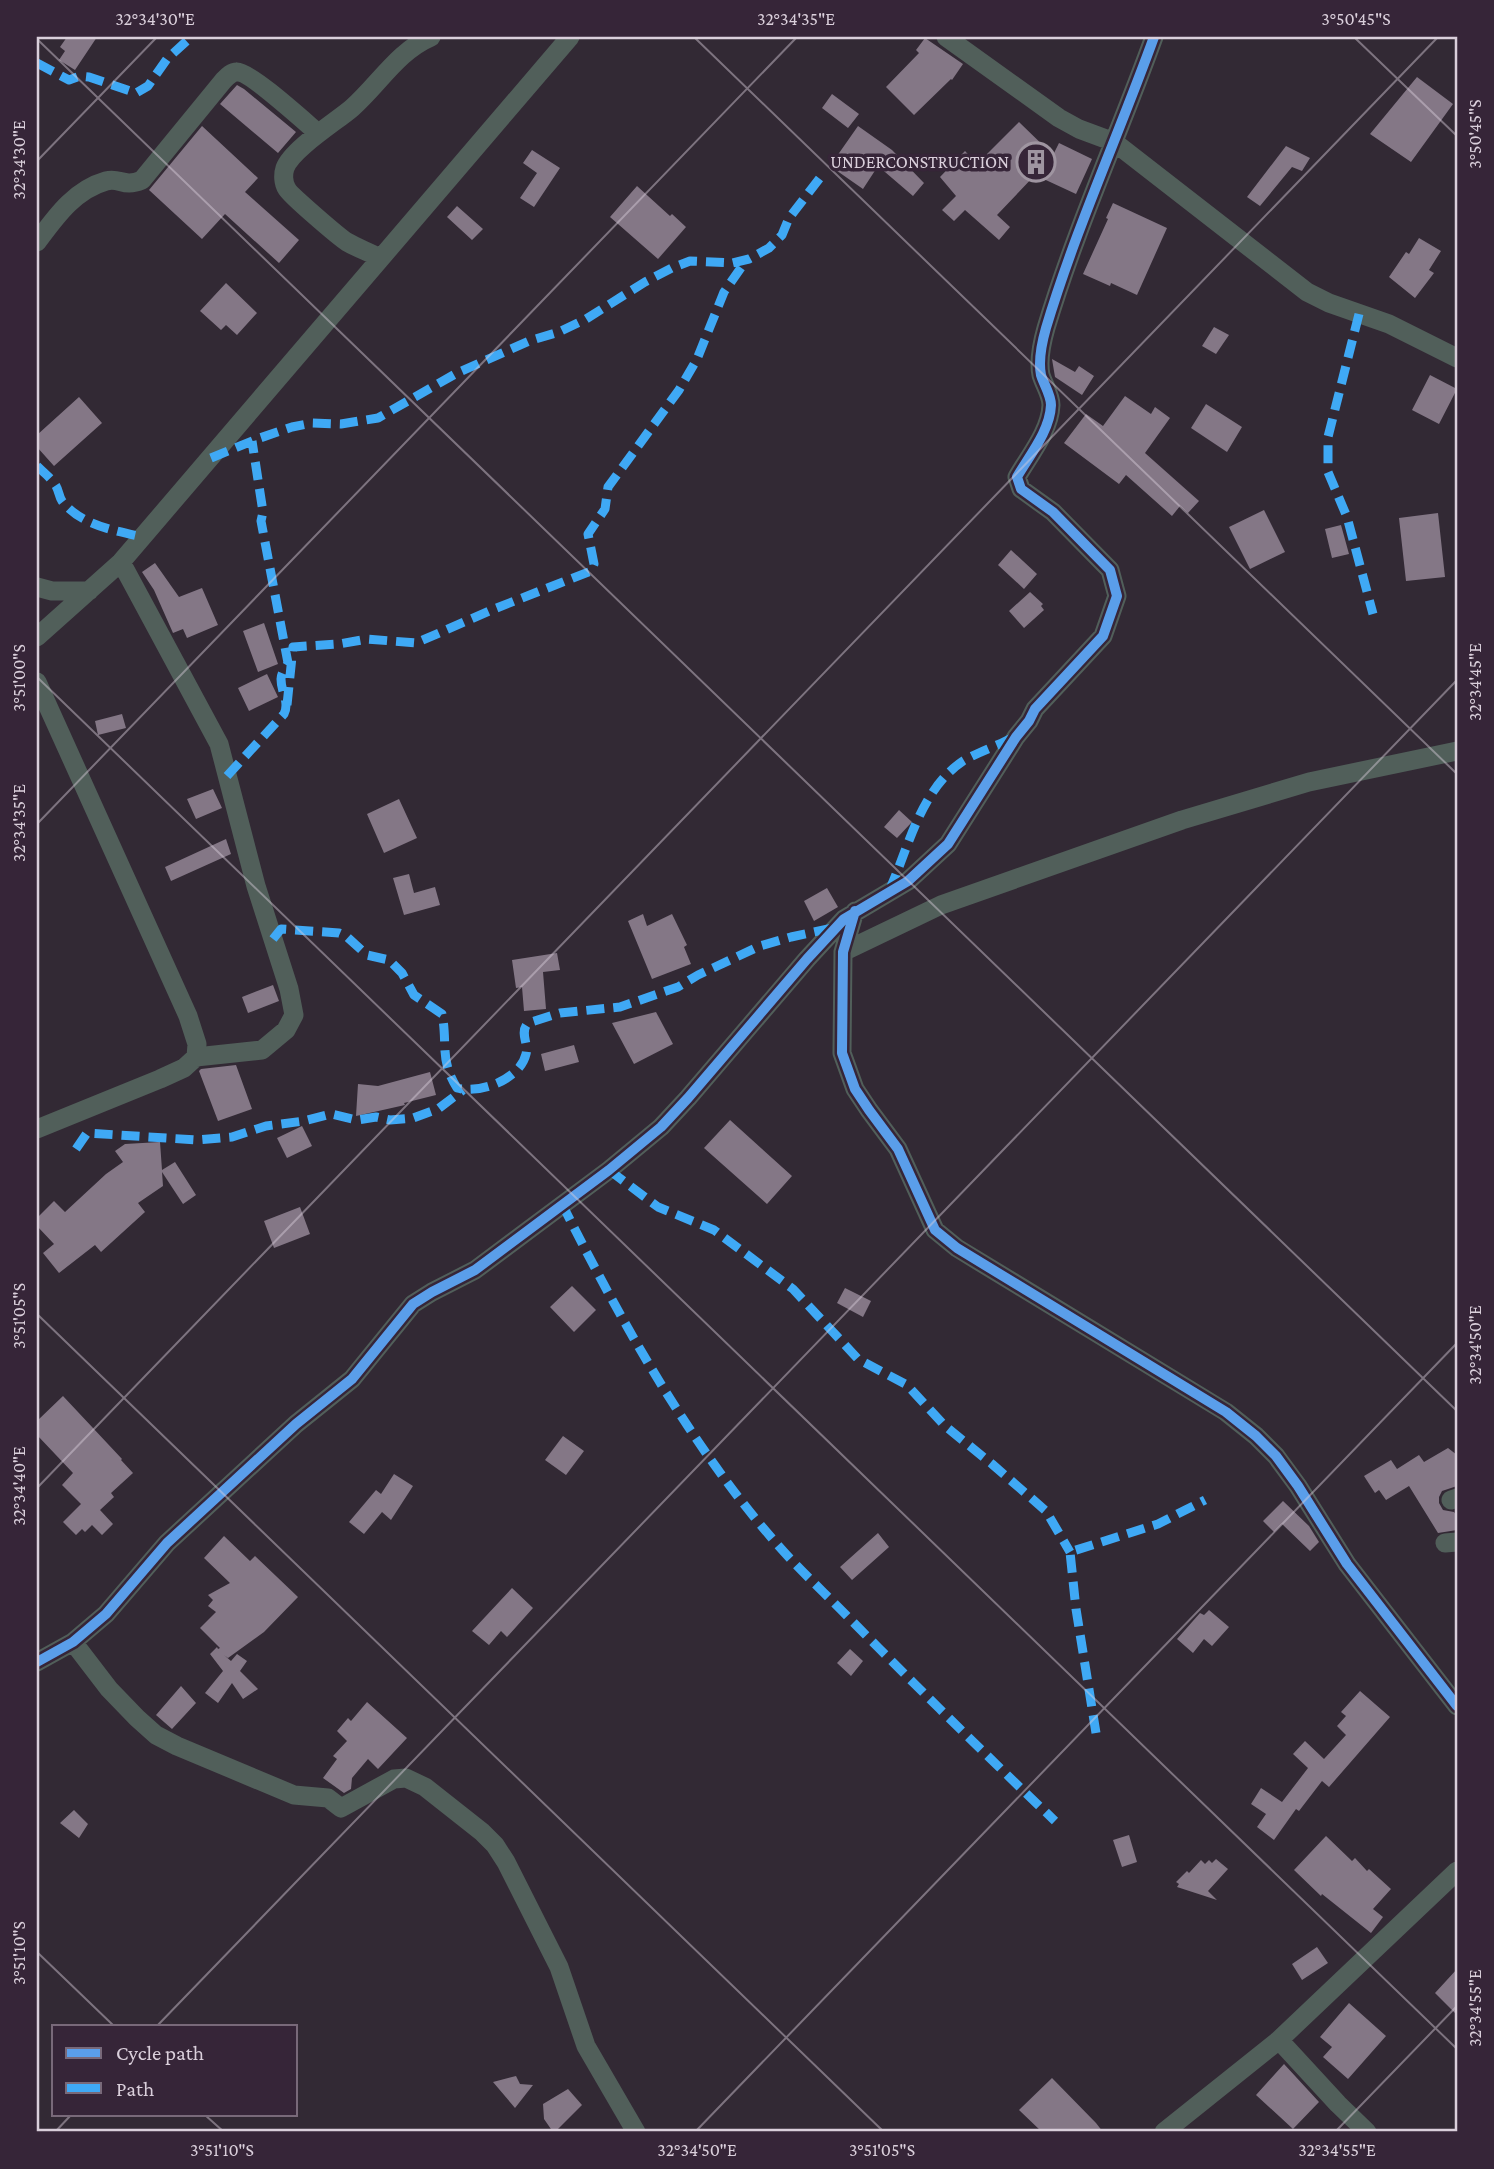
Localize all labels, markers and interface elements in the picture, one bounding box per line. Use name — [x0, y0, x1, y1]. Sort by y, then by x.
text: 32°34'30"E — [115, 9, 195, 29]
text: 32°34'35"E — [757, 9, 835, 29]
text: 3°50'45"S — [1321, 9, 1391, 29]
text: 3°50'45"S — [1465, 99, 1485, 169]
text: 32°34'30"E — [9, 120, 29, 200]
building icon: UNDERCONSTRUCTION — [1015, 141, 1057, 183]
place label: UNDERCONSTRUCTION — [830, 152, 1009, 172]
text: 32°34'45"E — [1465, 643, 1485, 721]
text: 3°51'00"S — [9, 644, 29, 712]
text: 32°34'35"E — [9, 784, 29, 862]
text: 3°51'05"S — [9, 1283, 29, 1349]
text: 32°34'50"E — [1465, 1305, 1485, 1385]
text: 32°34'40"E — [9, 1446, 29, 1526]
text: 3°51'10"S — [9, 1921, 29, 1985]
text: 32°34'55"E — [1465, 1969, 1485, 2047]
legend — [52, 2025, 298, 2116]
text: Cycle path — [116, 2041, 204, 2065]
text: Path — [116, 2077, 154, 2101]
text: 3°51'10"S — [190, 2140, 254, 2160]
text: 32°34'50"E — [657, 2140, 737, 2160]
text: 3°51'05"S — [849, 2140, 915, 2160]
text: 32°34'55"E — [1298, 2140, 1376, 2160]

